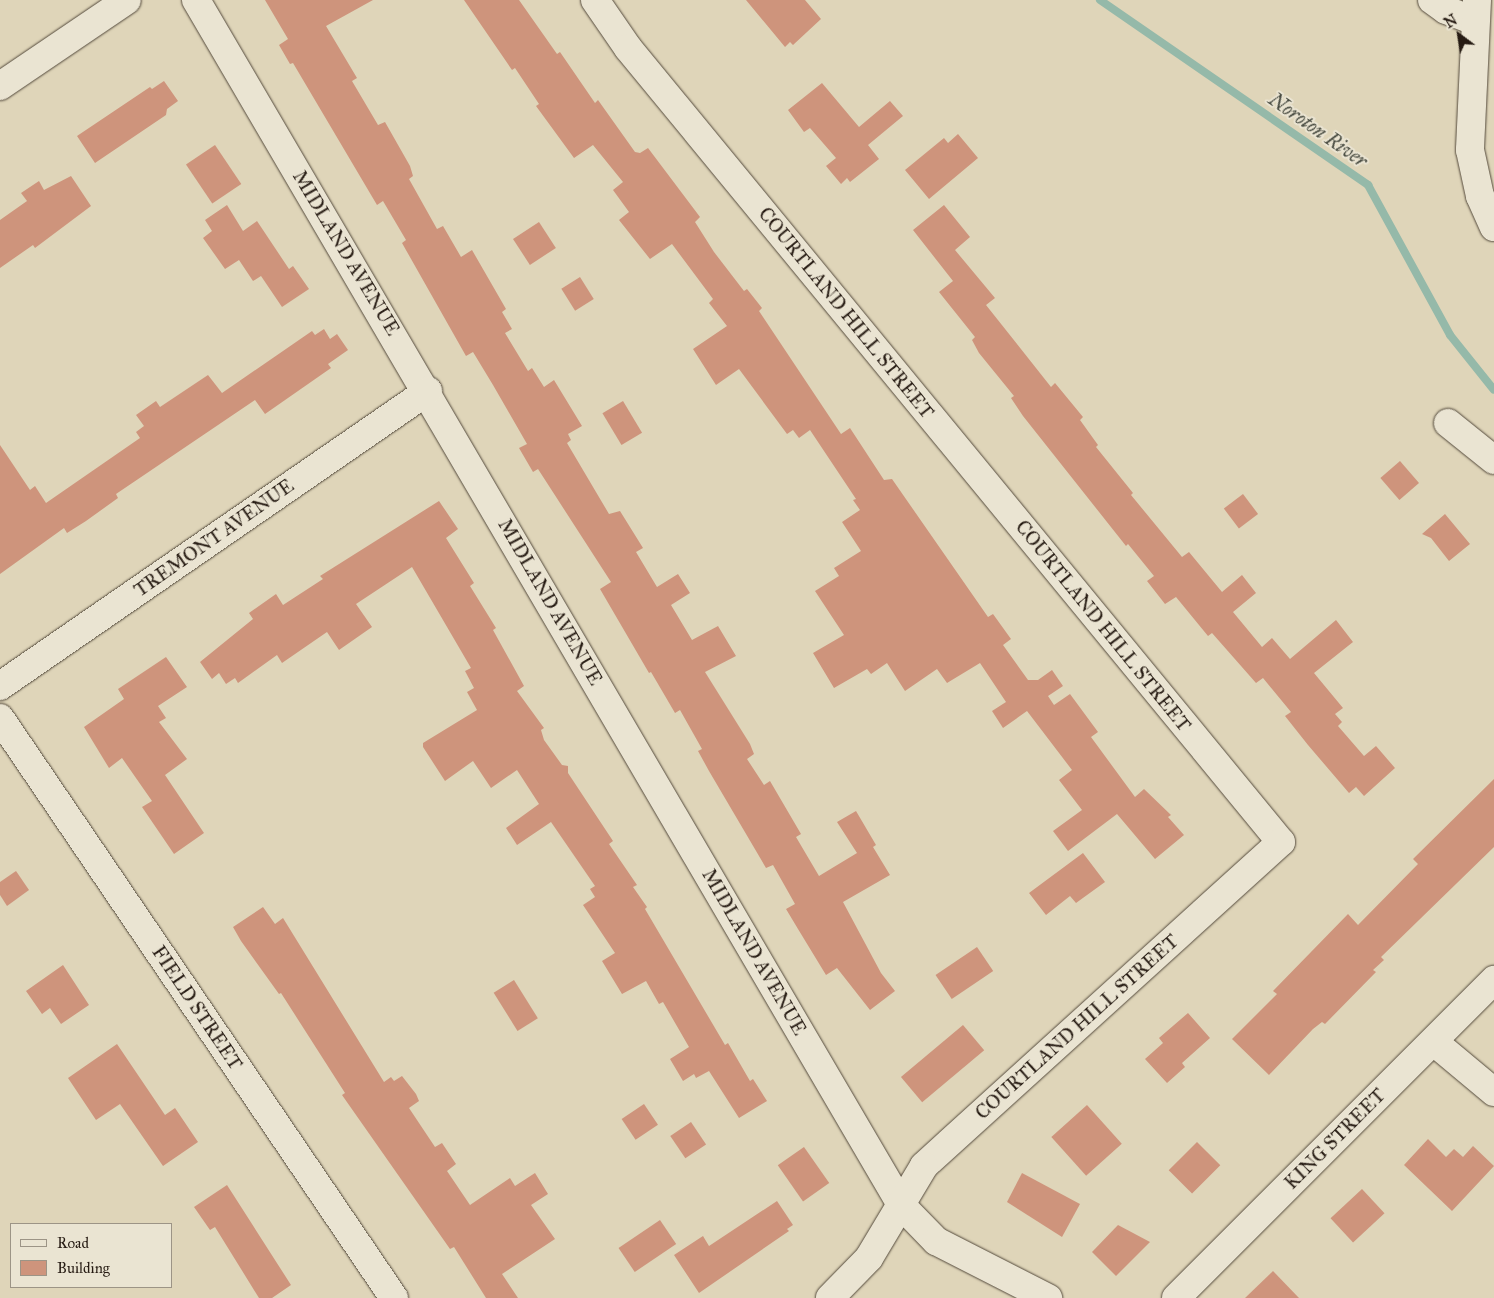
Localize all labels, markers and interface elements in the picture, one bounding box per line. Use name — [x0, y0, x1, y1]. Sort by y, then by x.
north arrow — [1434, 10, 1484, 60]
text: N — [1442, 11, 1460, 32]
water label: Noroton River — [1264, 87, 1372, 173]
street label: MIDLAND AVENUE — [288, 167, 404, 339]
street label: COURTLAND HILL STREET — [754, 203, 938, 423]
street label: TREMONT AVENUE — [130, 474, 298, 602]
street label: MIDLAND AVENUE — [493, 515, 607, 689]
street label: COURTLAND HILL STREET — [1011, 516, 1195, 736]
street label: MIDLAND AVENUE — [697, 865, 811, 1039]
street label: COURTLAND HILL STREET — [971, 930, 1183, 1124]
street label: FIELD STREET — [147, 942, 247, 1074]
street label: KING STREET — [1280, 1084, 1390, 1194]
legend — [10, 1223, 172, 1288]
text: Road — [57, 1234, 89, 1252]
text: Building — [57, 1259, 110, 1277]

